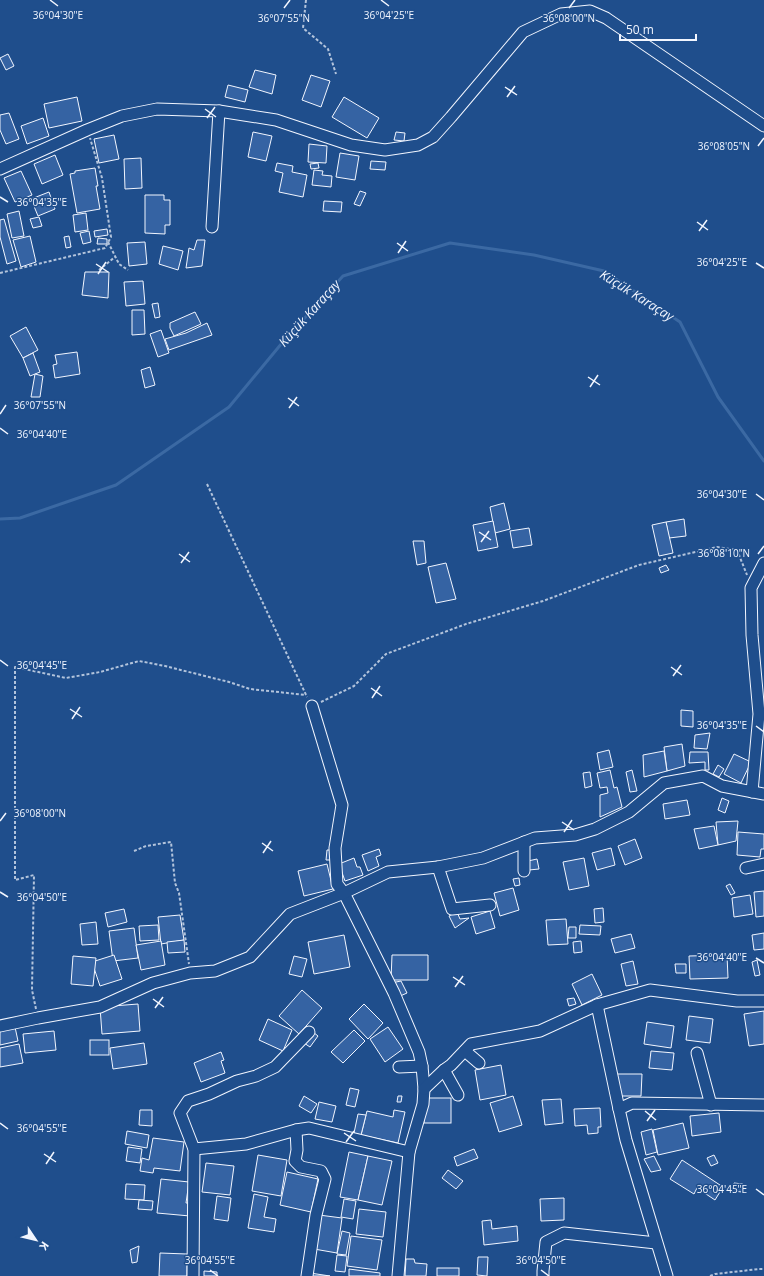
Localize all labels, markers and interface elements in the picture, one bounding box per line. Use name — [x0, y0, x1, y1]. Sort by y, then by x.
text: 36°04'30"E — [33, 8, 83, 22]
text: 36°04'25"E — [364, 8, 414, 22]
text: 36°07'55"N — [258, 11, 310, 25]
text: 36°08'00"N — [543, 11, 595, 25]
scale bar — [620, 16, 696, 42]
text: 50 m — [626, 21, 654, 38]
text: 36°08'05"N — [698, 139, 750, 153]
text: 36°04'35"E — [17, 195, 67, 209]
text: 36°04'25"E — [697, 255, 747, 269]
water label: Küçük Karaçay — [597, 265, 678, 325]
water label: Küçük Karaçay — [274, 275, 345, 350]
text: 36°07'55"N — [14, 398, 66, 412]
text: 36°04'40"E — [17, 427, 67, 441]
text: 36°04'30"E — [697, 487, 747, 501]
text: 36°08'10"N — [698, 546, 750, 560]
text: 36°04'45"E — [17, 658, 67, 672]
text: 36°04'35"E — [697, 718, 747, 732]
text: 36°08'00"N — [14, 806, 66, 820]
text: 36°04'50"E — [17, 890, 67, 904]
text: 36°04'40"E — [697, 950, 747, 964]
text: 36°04'55"E — [17, 1121, 67, 1135]
text: 36°04'45"E — [697, 1182, 747, 1196]
north arrow — [16, 1220, 56, 1260]
text: K — [36, 1239, 53, 1254]
text: 36°04'55"E — [185, 1253, 235, 1267]
text: 36°04'50"E — [516, 1253, 566, 1267]

